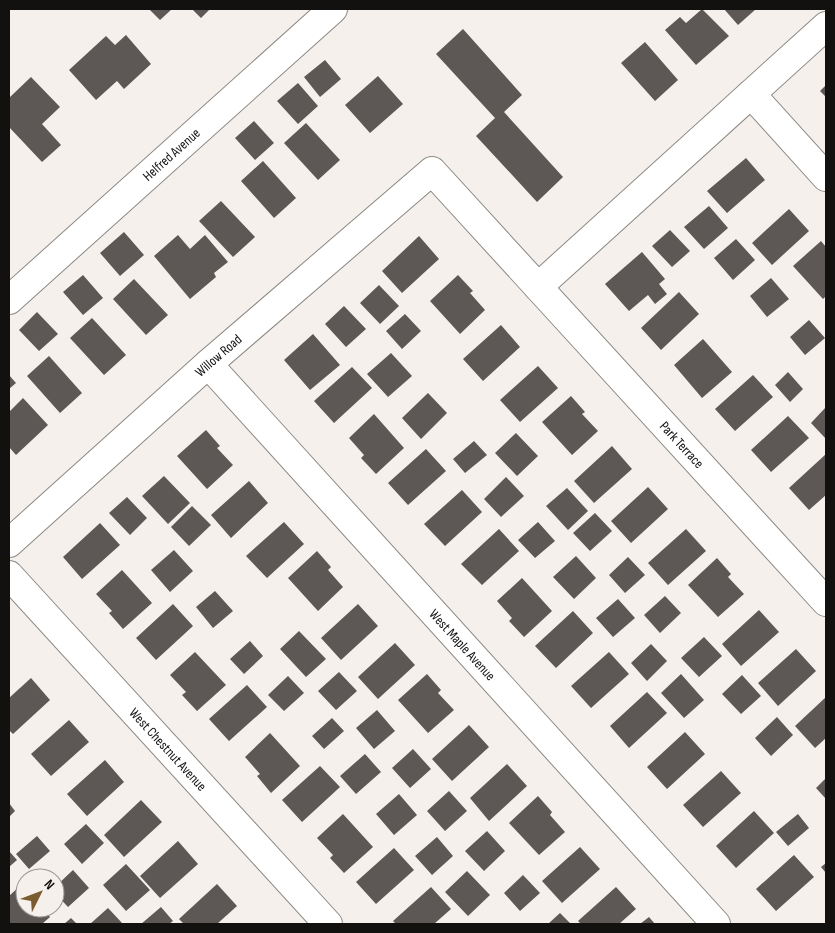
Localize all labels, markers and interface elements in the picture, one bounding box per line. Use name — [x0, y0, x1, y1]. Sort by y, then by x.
street label: Helfred Avenue — [139, 124, 203, 184]
street label: Willow Road — [191, 330, 245, 380]
street label: Park Terrace — [656, 418, 708, 472]
street label: West Maple Avenue — [426, 606, 499, 684]
street label: West Chestnut Avenue — [126, 704, 210, 794]
north arrow — [15, 868, 65, 918]
text: N — [40, 876, 58, 893]

